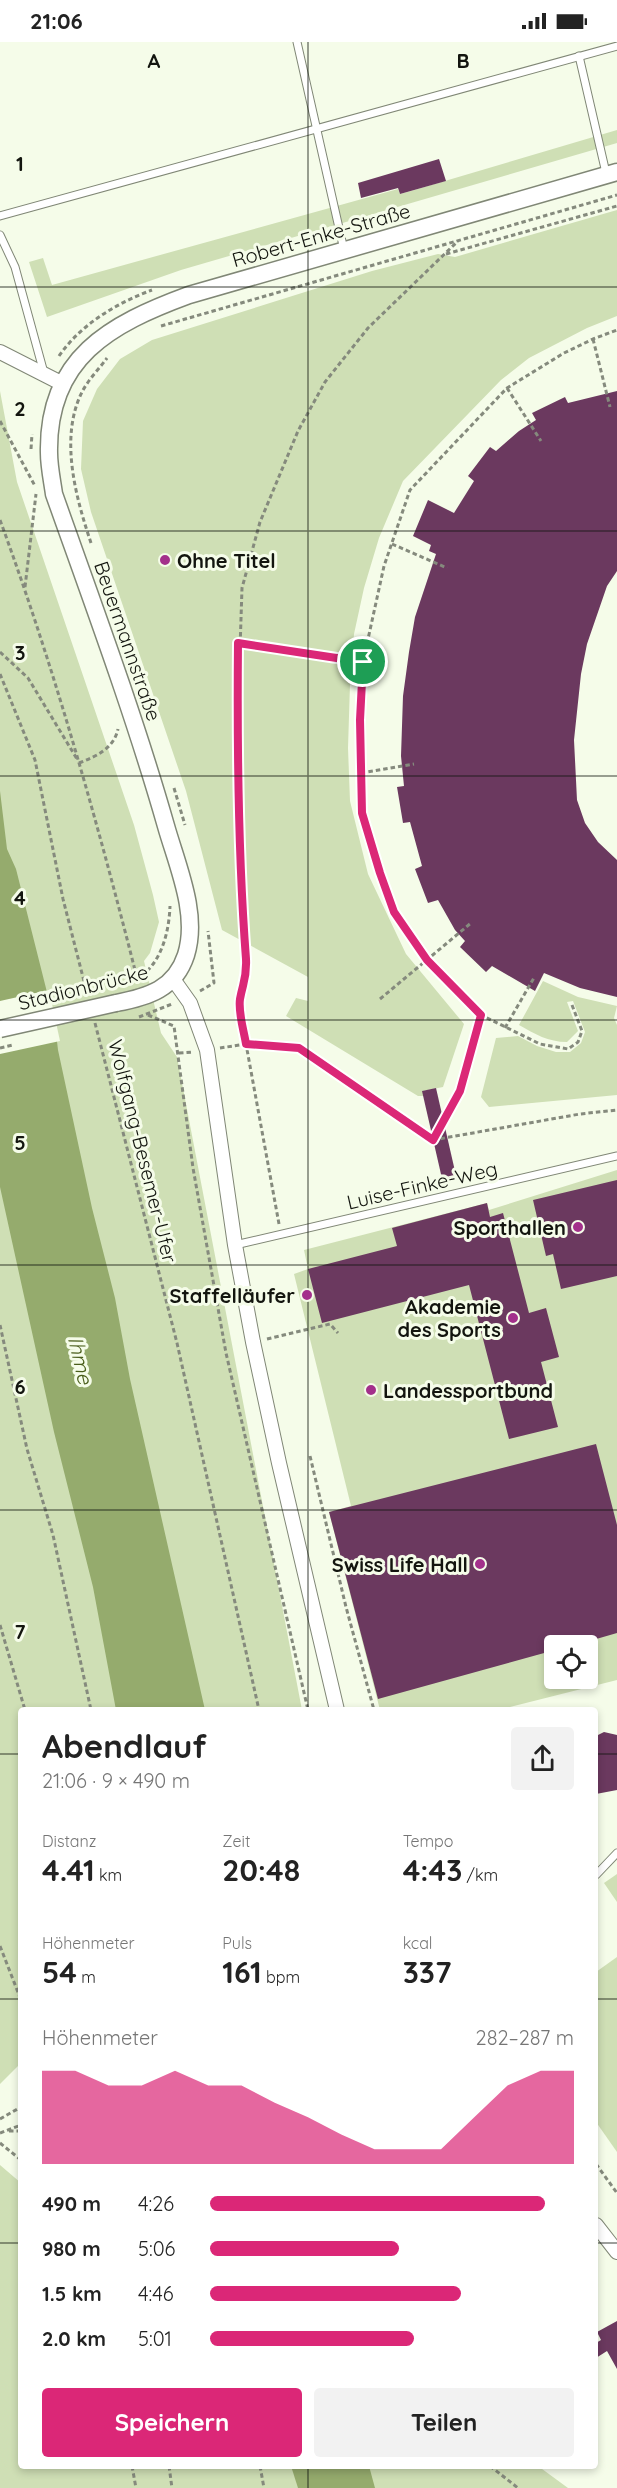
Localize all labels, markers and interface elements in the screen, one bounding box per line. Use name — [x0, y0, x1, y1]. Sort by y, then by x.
text: 21:06 — [30, 7, 83, 35]
text: A — [148, 48, 161, 73]
text: B — [456, 48, 470, 73]
text: 1 — [16, 151, 24, 176]
street label: Robert-Enke-Straße — [229, 198, 413, 272]
text: 2 — [14, 396, 26, 421]
place label: Ohne Titel — [177, 548, 276, 573]
marker: Ohne Titel — [158, 553, 172, 567]
street label: Beuermannstraße — [89, 558, 167, 724]
pin — [337, 636, 388, 687]
text: 3 — [15, 640, 25, 665]
icon: arrive — [346, 645, 379, 678]
text: 4 — [14, 885, 26, 910]
street label: Stadionbrücke — [15, 959, 151, 1015]
street label: Wolfgang-Besemer-Ufer — [103, 1037, 183, 1265]
text: 5 — [14, 1130, 26, 1155]
street label: Luise-Finke-Weg — [344, 1155, 500, 1215]
place label: Sporthallen — [454, 1215, 566, 1240]
marker: Sporthallen — [571, 1220, 585, 1234]
place label: Staffelläufer — [170, 1283, 295, 1308]
marker: Staffelläufer — [300, 1288, 314, 1302]
place label: Akademie des Sports — [398, 1294, 501, 1342]
marker: Akademie des Sports — [506, 1311, 520, 1325]
water label: Ihme — [63, 1334, 99, 1388]
text: 6 — [14, 1374, 26, 1399]
place label: Landessportbund — [383, 1378, 553, 1403]
marker: Landessportbund — [364, 1383, 378, 1397]
place label: Swiss Life Hall — [332, 1552, 468, 1577]
marker: Swiss Life Hall — [473, 1557, 487, 1571]
text: 7 — [15, 1619, 26, 1644]
map controls — [544, 1635, 598, 1689]
button: locate — [544, 1635, 598, 1689]
text: Abendlauf — [42, 1725, 207, 1766]
button: share — [511, 1727, 574, 1790]
text: 21:06 · 9 × 490 m — [42, 1768, 190, 1793]
text: Distanz — [42, 1831, 96, 1851]
text: Zeit — [222, 1831, 250, 1851]
text: Tempo — [403, 1831, 453, 1851]
text: 4.41 — [42, 1851, 95, 1889]
text: 20:48 — [222, 1851, 300, 1889]
text: 4:43 — [403, 1851, 462, 1889]
text: km — [95, 1865, 122, 1885]
text: /km — [462, 1865, 498, 1885]
text: Höhenmeter — [42, 1933, 135, 1953]
text: Puls — [222, 1933, 252, 1953]
text: kcal — [403, 1933, 433, 1953]
text: 54 — [42, 1953, 77, 1991]
text: 161 — [222, 1953, 262, 1991]
text: 337 — [403, 1953, 451, 1991]
text: m — [77, 1967, 96, 1987]
text: bpm — [262, 1967, 300, 1987]
text: Höhenmeter — [42, 2025, 158, 2050]
text: 282–287 m — [476, 2025, 574, 2050]
text: 490 m — [42, 2191, 101, 2216]
text: 4:26 — [138, 2191, 174, 2216]
text: 980 m — [42, 2236, 101, 2261]
text: 5:06 — [138, 2236, 175, 2261]
text: 1.5 km — [42, 2281, 102, 2306]
text: 4:46 — [138, 2281, 174, 2306]
text: 2.0 km — [42, 2326, 106, 2351]
text: 5:01 — [138, 2326, 172, 2351]
button: Speichern — [42, 2388, 302, 2457]
button: Teilen — [314, 2388, 574, 2457]

